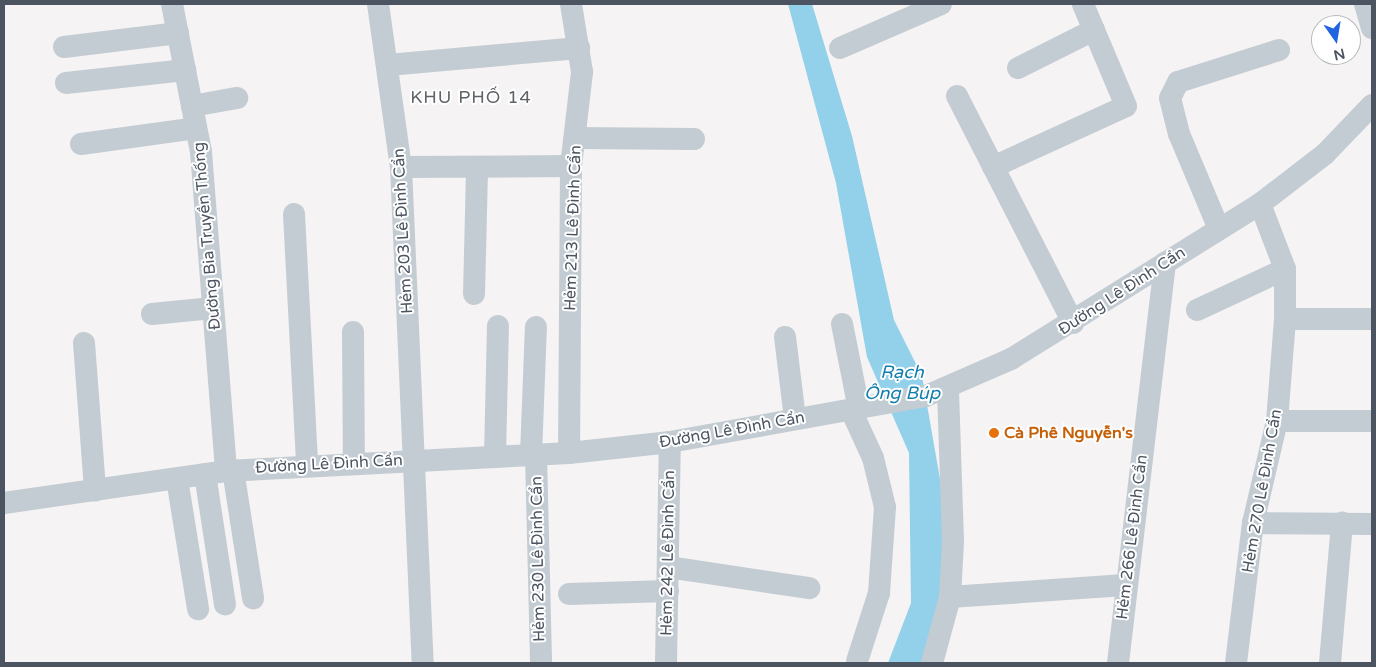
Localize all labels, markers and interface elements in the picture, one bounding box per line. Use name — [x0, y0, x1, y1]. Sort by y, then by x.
north arrow — [1311, 15, 1361, 65]
text: N — [1332, 45, 1347, 64]
district label: KHU PHỐ 14 — [409, 86, 533, 108]
street label: Đường Bia Truyền Thống — [189, 141, 225, 331]
street label: Hẻm 213 Lê Đình Cẩn — [561, 145, 585, 311]
street label: Hẻm 203 Lê Đình Cẩn — [389, 148, 417, 314]
street label: Đường Lê Đình Cẩn — [1055, 243, 1189, 339]
water label: Rạch Ông Búp — [864, 362, 940, 404]
street label: Đường Lê Đình Cẩn — [658, 408, 806, 452]
street label: Hẻm 270 Lê Đình Cẩn — [1238, 408, 1286, 574]
place label: Cà Phê Nguyễn's — [1004, 423, 1133, 443]
marker: Cà Phê Nguyễn's — [988, 427, 1000, 439]
street label: Đường Lê Đình Cẩn — [255, 451, 403, 477]
street label: Hẻm 266 Lê Đình Cẩn — [1112, 453, 1152, 621]
street label: Hẻm 242 Lê Đình Cẩn — [657, 470, 679, 636]
street label: Hẻm 230 Lê Đình Cẩn — [527, 476, 549, 642]

